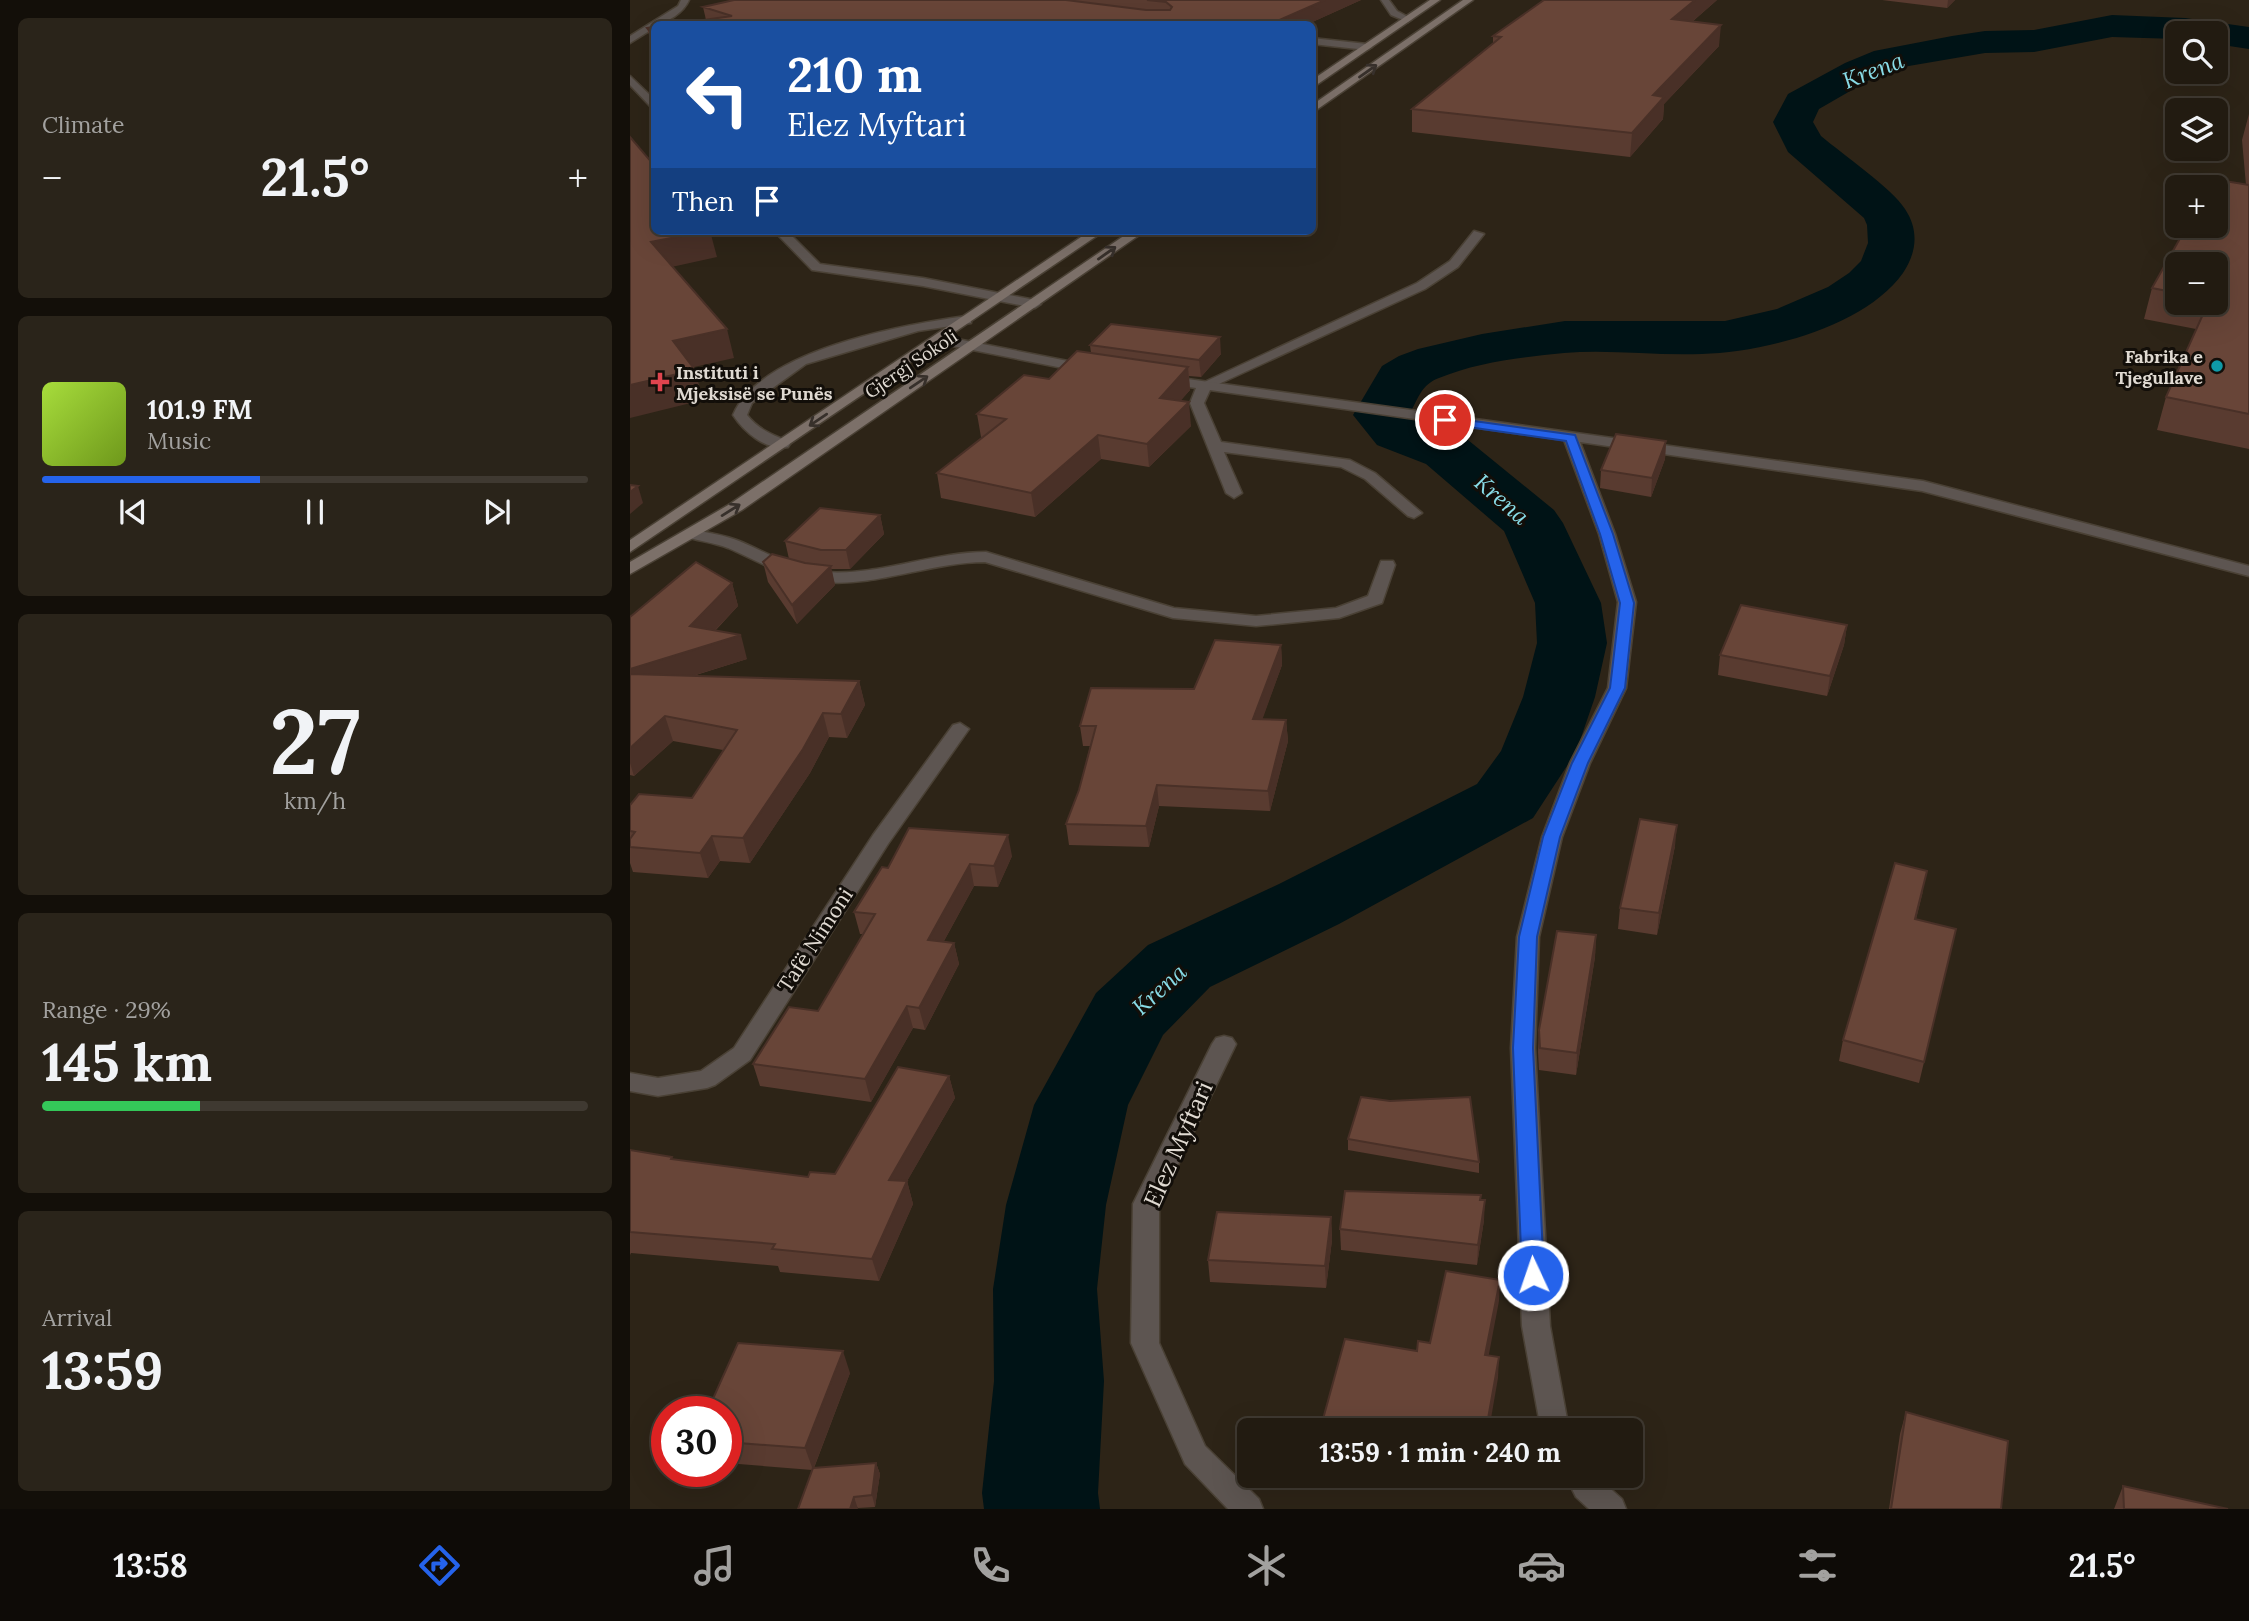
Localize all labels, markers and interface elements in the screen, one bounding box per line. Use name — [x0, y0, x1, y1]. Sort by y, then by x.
map controls — [2165, 21, 2228, 315]
button: search — [2165, 21, 2228, 84]
text: 210 m — [787, 43, 922, 105]
water label: Krena — [1838, 45, 1908, 95]
icon: left — [672, 49, 763, 140]
one-way arrow — [1358, 64, 1377, 78]
button: layers — [2165, 98, 2228, 161]
text: Elez Myftari — [787, 104, 966, 145]
text: Climate — [42, 110, 124, 139]
text: 21.5° — [261, 144, 369, 210]
text: − — [42, 154, 62, 202]
text: + — [568, 154, 588, 202]
button: + — [2165, 175, 2228, 238]
icon: arrive — [748, 182, 786, 220]
text: Then — [672, 185, 734, 218]
one-way arrow — [1097, 246, 1116, 260]
button: − — [2165, 252, 2228, 315]
street label: Gjergj Sokoli — [860, 325, 962, 403]
place label: Fabrika e Tjegullave — [2115, 345, 2203, 389]
marker: Fabrika e Tjegullave — [2209, 358, 2225, 374]
place label: Instituti i Mjeksisë se Punës — [676, 361, 833, 405]
marker: Instituti i Mjeksisë se Punës — [650, 372, 670, 392]
one-way arrow — [909, 375, 929, 389]
pin — [1415, 390, 1475, 450]
text: 101.9 FM — [147, 393, 253, 426]
icon: arrive — [1426, 401, 1464, 439]
one-way arrow — [809, 413, 828, 427]
text: Music — [147, 426, 211, 455]
water label: Krena — [1469, 467, 1536, 531]
icon: previous — [114, 493, 152, 531]
icon: pause — [296, 493, 334, 531]
icon: next — [478, 493, 516, 531]
one-way arrow — [721, 502, 741, 516]
text: 27 — [269, 682, 361, 799]
text: km/h — [284, 786, 346, 815]
street label: Tafë Nimoni — [771, 883, 859, 997]
water label: Krena — [1126, 957, 1192, 1021]
text: Range · 29% — [42, 995, 171, 1024]
text: 145 km — [42, 1029, 212, 1095]
street label: Elez Myftari — [1136, 1076, 1220, 1212]
position arrow — [1496, 1238, 1570, 1312]
text: Arrival — [42, 1303, 112, 1332]
text: 13:59 — [42, 1337, 163, 1403]
speed limit sign: 30 — [651, 1396, 742, 1487]
text: 13:59 · 1 min · 240 m — [1319, 1436, 1561, 1469]
icon: directions — [415, 1541, 464, 1590]
icon: music — [690, 1541, 739, 1590]
icon: phone — [966, 1541, 1015, 1590]
icon: climate — [1242, 1541, 1291, 1590]
icon: car — [1517, 1541, 1566, 1590]
icon: filters — [1793, 1541, 1842, 1590]
text: 13:58 — [113, 1545, 188, 1586]
text: 21.5° — [2069, 1545, 2136, 1586]

